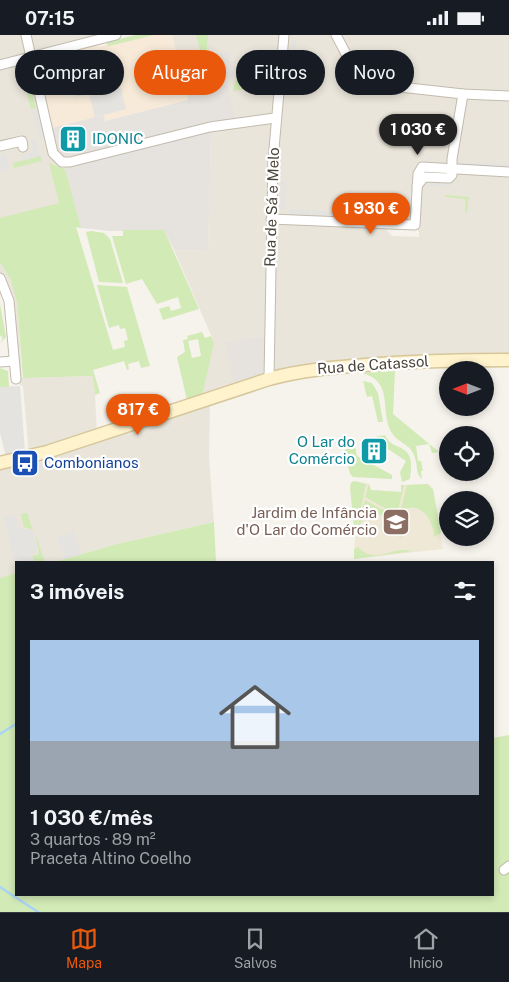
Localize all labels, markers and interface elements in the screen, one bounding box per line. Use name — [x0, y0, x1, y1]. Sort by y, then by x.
text: 07:15 — [25, 7, 75, 29]
chip: Comprar — [15, 50, 124, 95]
chip: Alugar — [134, 50, 226, 95]
chip: Filtros — [236, 50, 325, 95]
chip: Novo — [335, 50, 414, 95]
pin: 1 030 € — [372, 113, 464, 156]
text: 1 030 € — [390, 120, 446, 139]
building icon: IDONIC — [58, 124, 88, 154]
place label: IDONIC — [92, 130, 144, 147]
street label: Rua de Sá e Melo — [261, 147, 282, 267]
pin: 1 930 € — [325, 193, 417, 235]
text: 1 930 € — [343, 199, 399, 218]
street label: Rua de Catassol — [317, 352, 429, 377]
north arrow — [439, 361, 494, 416]
map controls — [439, 361, 494, 546]
pin: 817 € — [103, 393, 173, 436]
text: 817 € — [117, 400, 159, 419]
button: locate — [439, 426, 494, 481]
place label: O Lar do Comércio — [289, 433, 355, 467]
building icon: O Lar do Comércio — [359, 436, 389, 466]
bus stop icon: Combonianos — [10, 448, 40, 478]
place label: Combonianos — [44, 454, 139, 471]
button: layers — [439, 491, 494, 546]
place label: Jardim de Infância d'O Lar do Comércio — [237, 504, 377, 538]
school or university icon: Jardim de Infância d'O Lar do Comércio — [381, 507, 411, 537]
icon: filters — [451, 577, 479, 605]
text: 3 imóveis — [30, 579, 124, 604]
icon: home — [210, 672, 300, 762]
text: 1 030 €/mês — [30, 805, 153, 830]
text: 3 quartos · 89 m² — [30, 830, 156, 849]
text: Praceta Altino Coelho — [30, 849, 191, 868]
tab: Mapa — [66, 925, 102, 971]
tab: Salvos — [234, 925, 277, 971]
tab: Início — [409, 925, 443, 971]

